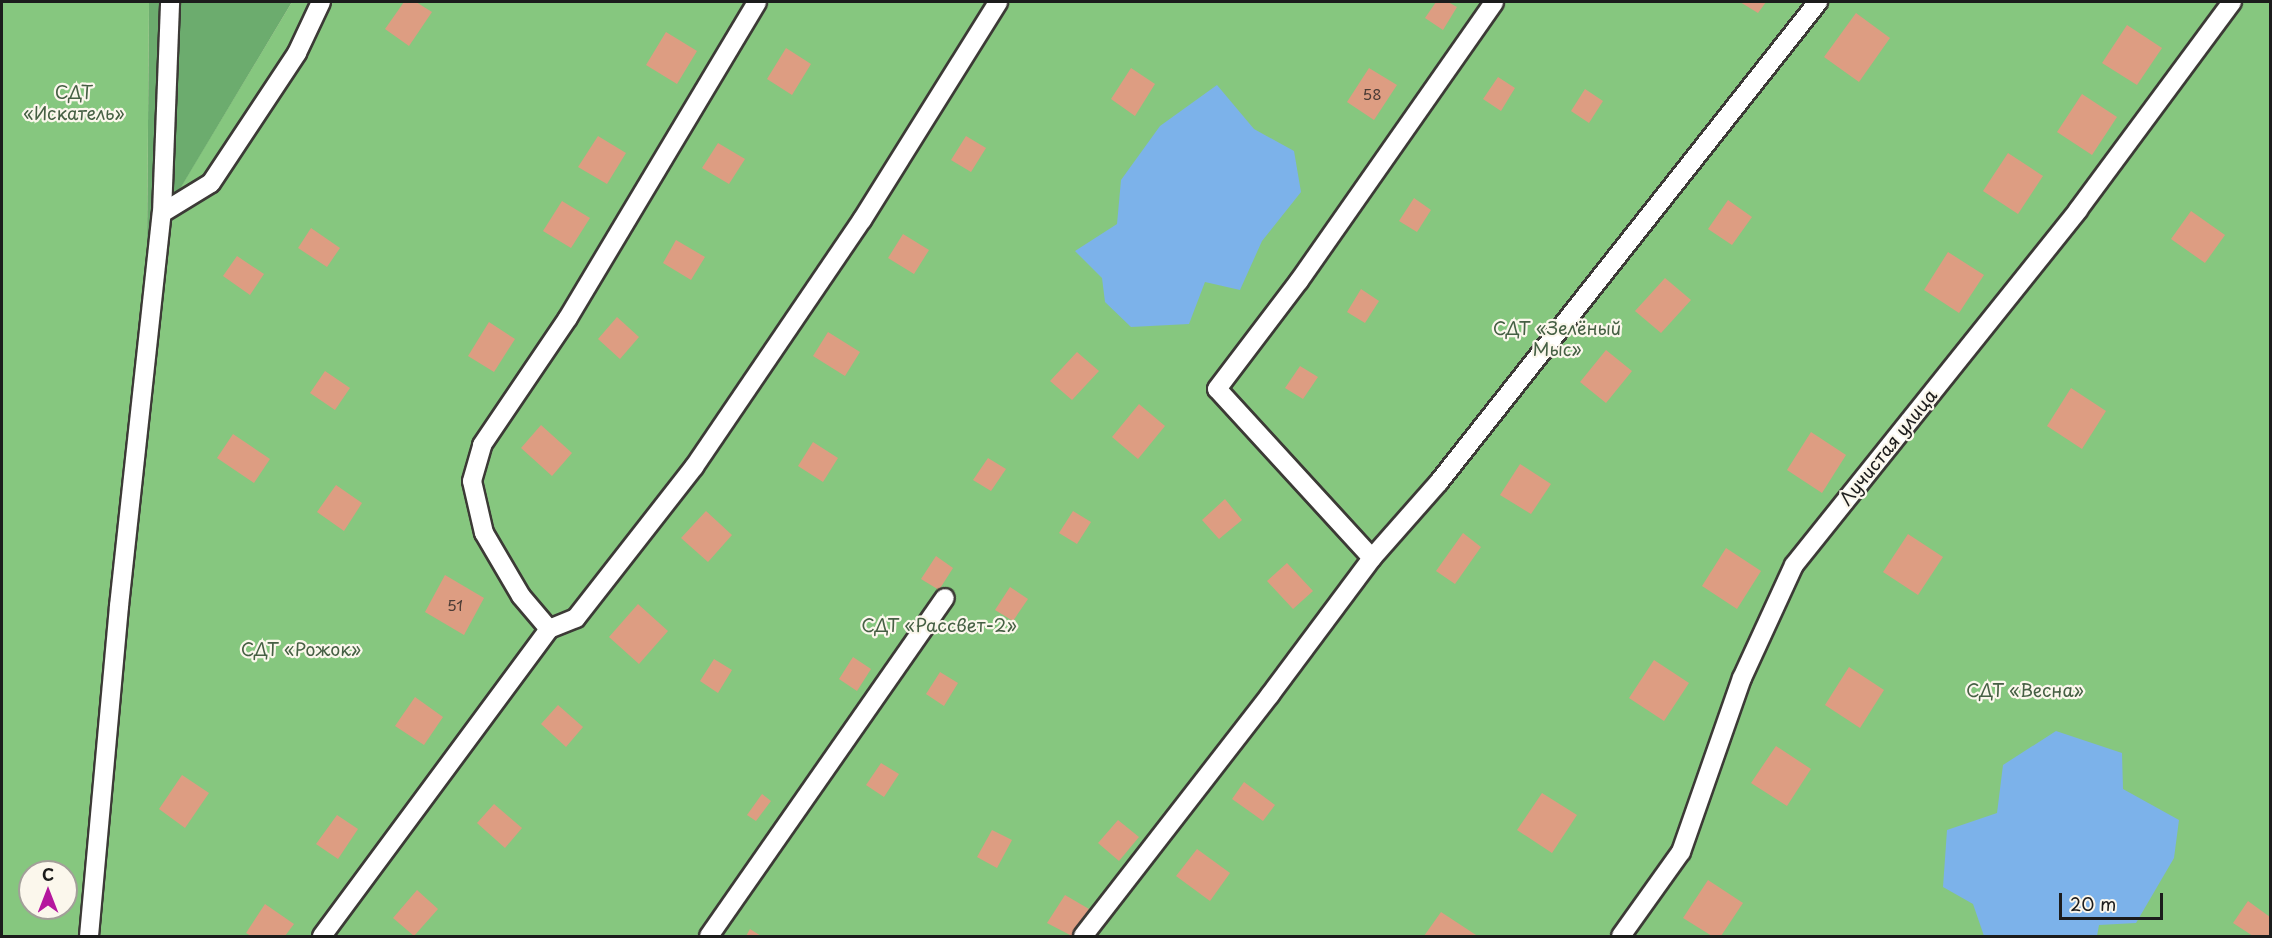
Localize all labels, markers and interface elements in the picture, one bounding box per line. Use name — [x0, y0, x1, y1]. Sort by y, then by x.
park label: СДТ «Искатель» — [23, 82, 125, 124]
house number: 58 — [1362, 85, 1382, 103]
park label: СДТ «Зелёный Мыс» — [1492, 318, 1622, 360]
street label: Лучистая улица — [1835, 385, 1941, 509]
house number: 51 — [447, 596, 463, 614]
park label: СДТ «Рассвет-2» — [861, 614, 1017, 636]
park label: СДТ «Рожок» — [240, 638, 362, 660]
park label: СДТ «Весна» — [1966, 679, 2084, 701]
north arrow — [18, 860, 78, 920]
text: С — [42, 862, 54, 886]
scale bar — [2062, 881, 2166, 919]
text: 20 m — [2070, 890, 2116, 917]

